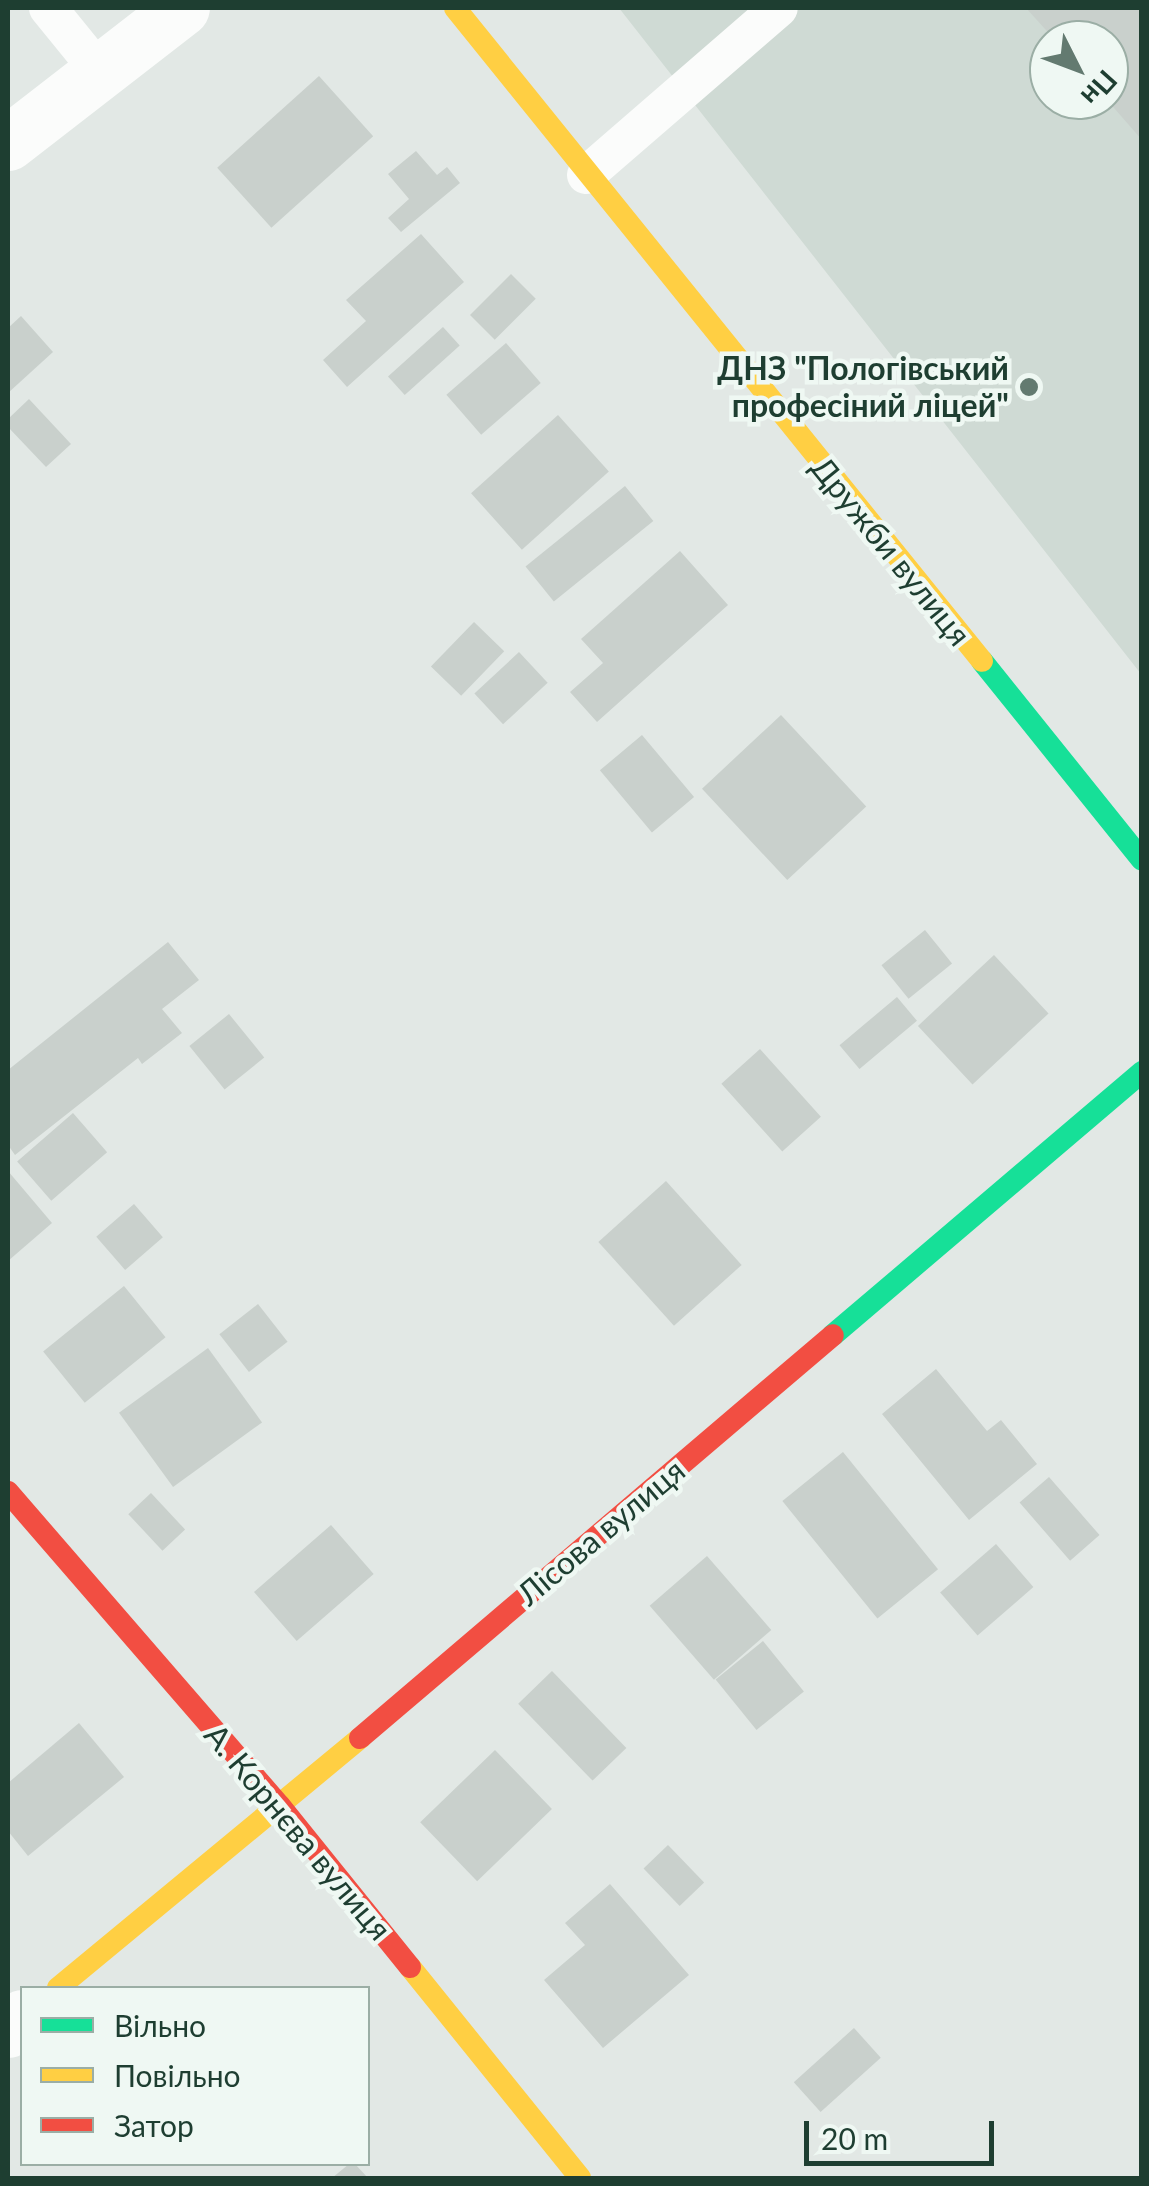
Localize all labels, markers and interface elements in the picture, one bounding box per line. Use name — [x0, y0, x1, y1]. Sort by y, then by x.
north arrow — [1029, 20, 1129, 120]
text: Пн — [1075, 64, 1125, 114]
place label: ДНЗ "Пологівський професіний ліцей" — [717, 350, 1009, 425]
marker: ДНЗ "Пологівський професіний ліцей" — [1018, 376, 1040, 398]
street label: Дружби вулиця — [803, 449, 979, 653]
street label: Лісова вулиця — [510, 1451, 692, 1613]
street label: А. Корнєва вулиця — [197, 1716, 399, 1948]
legend — [20, 1986, 370, 2166]
text: Вільно — [114, 2007, 206, 2043]
text: Повільно — [114, 2057, 241, 2093]
scale bar — [809, 2101, 999, 2163]
text: Затор — [114, 2107, 194, 2143]
text: 20 m — [821, 2120, 888, 2156]

